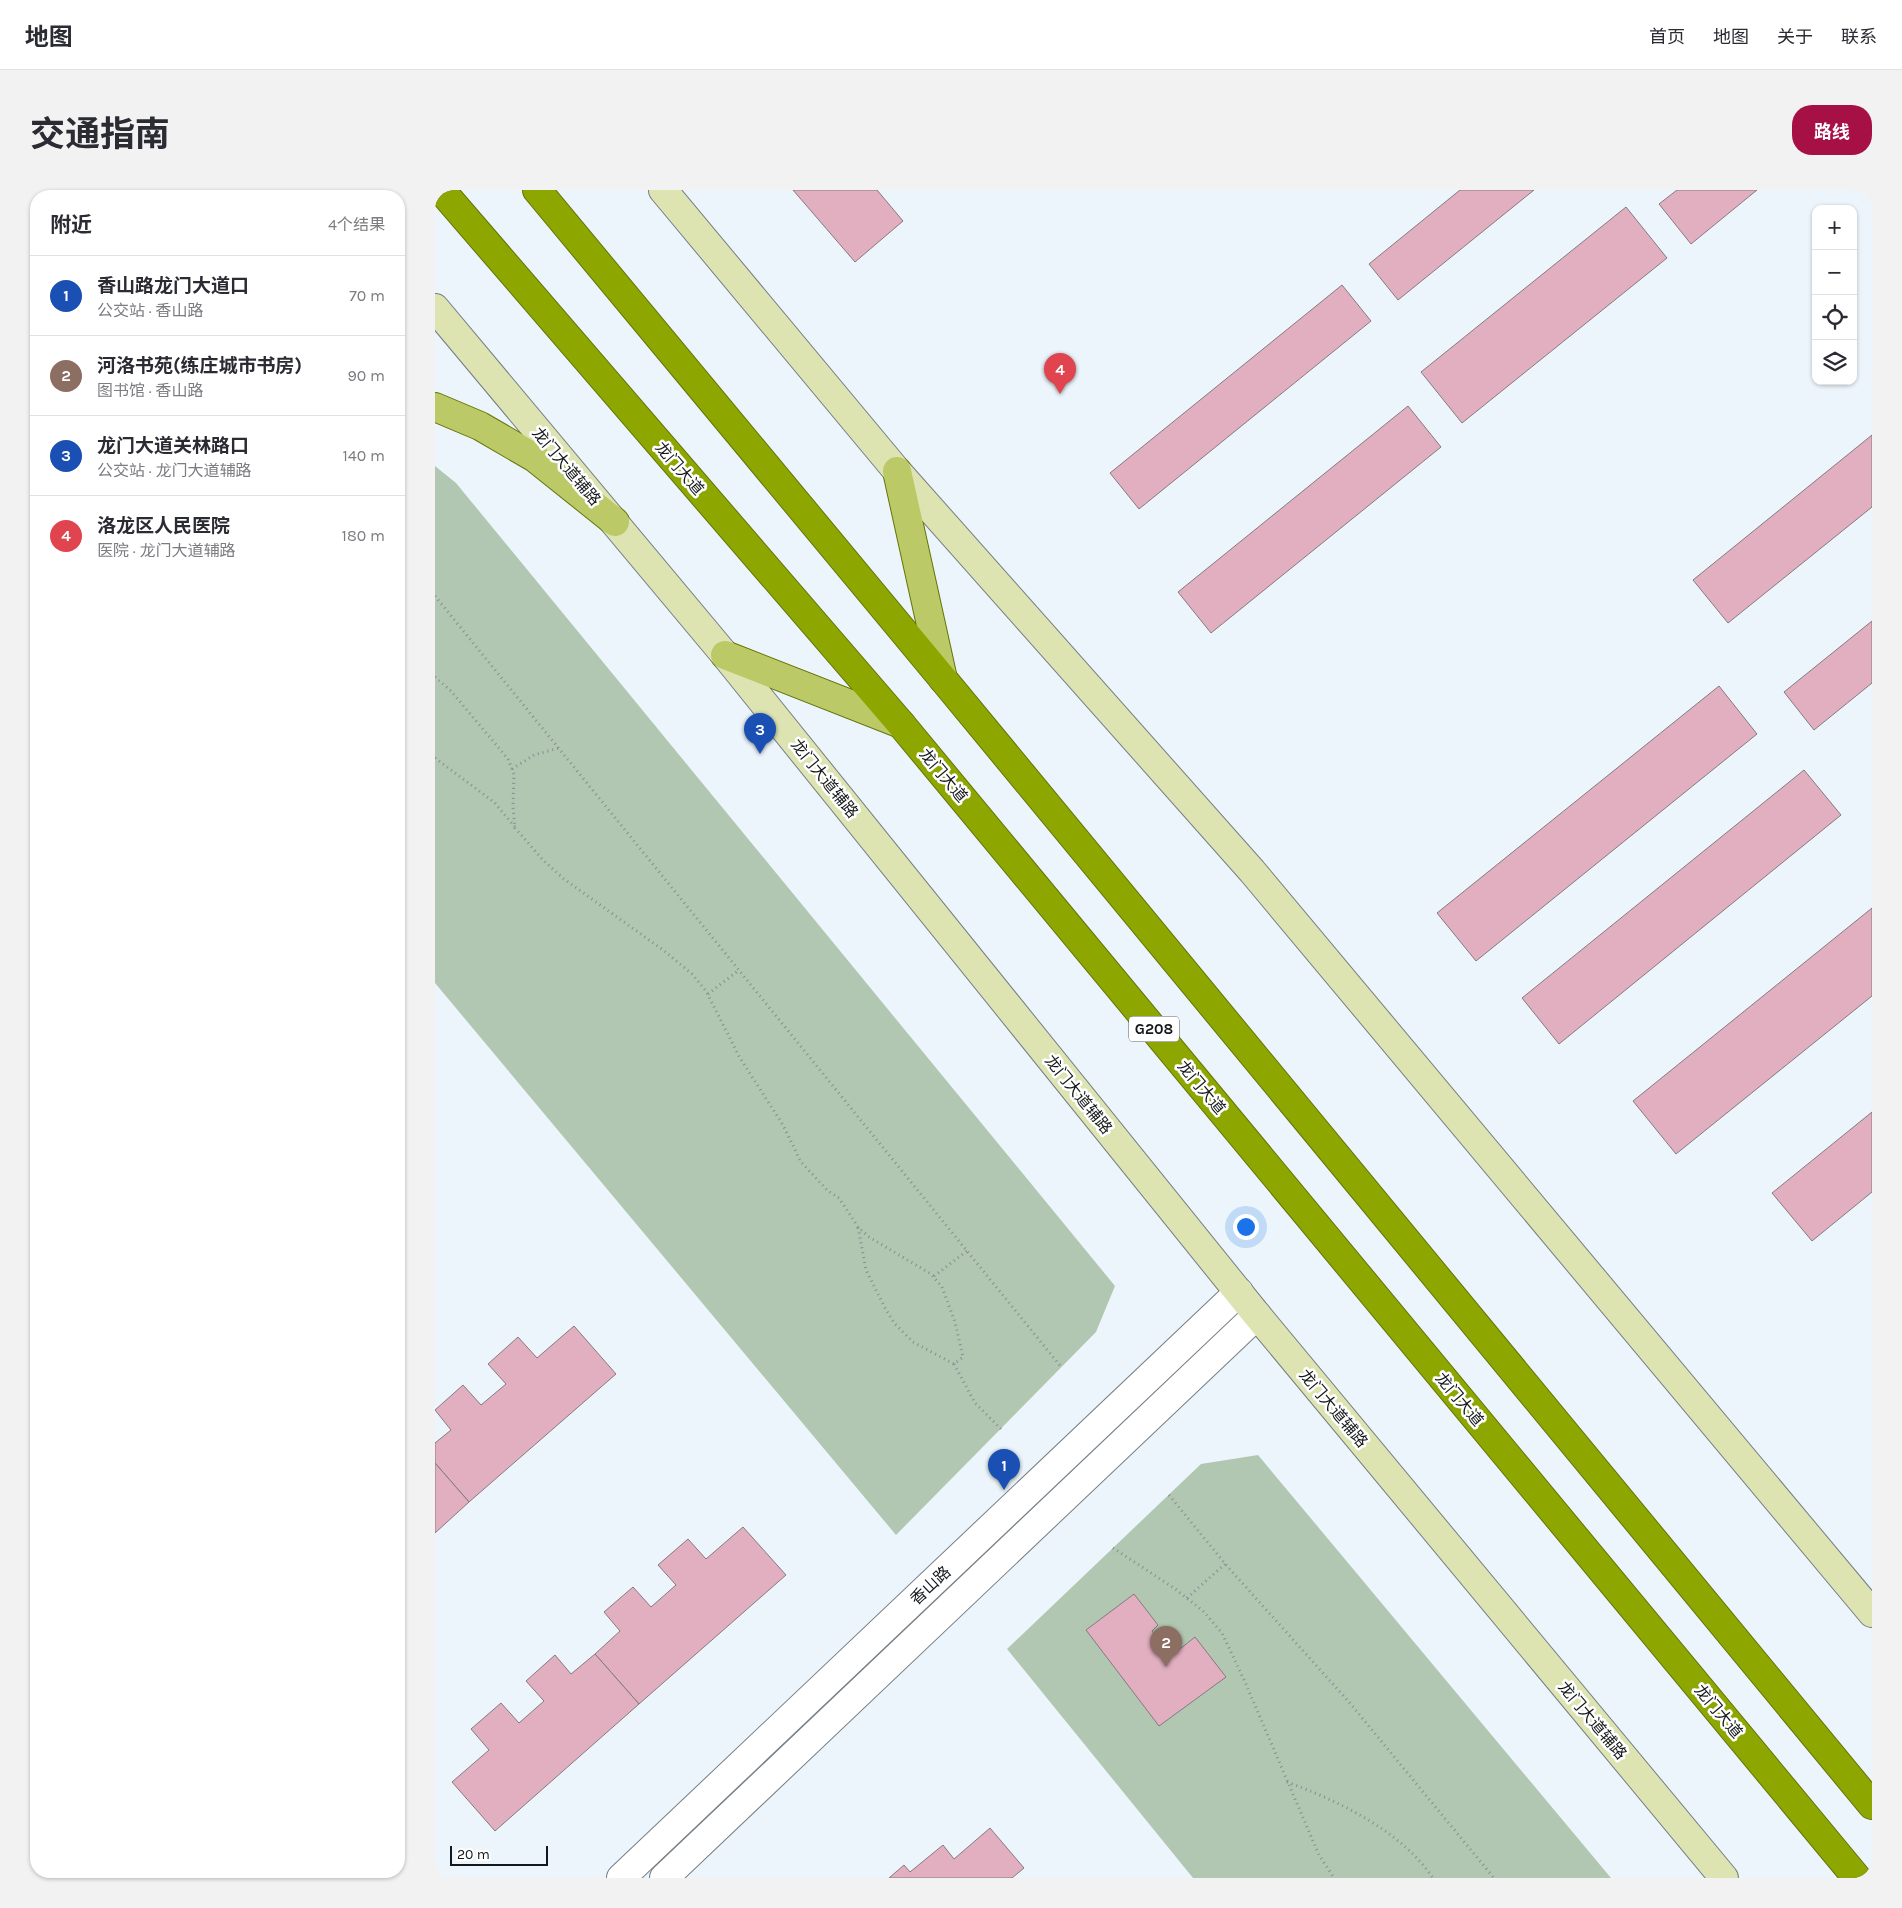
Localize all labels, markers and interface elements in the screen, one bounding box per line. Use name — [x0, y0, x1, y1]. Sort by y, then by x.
text: 地图 — [25, 23, 73, 51]
text: 首页 — [1649, 26, 1685, 48]
text: 地图 — [1713, 26, 1749, 48]
text: 关于 — [1777, 26, 1813, 48]
text: 联系 — [1841, 26, 1877, 48]
button: 路线 — [1792, 105, 1872, 155]
text: 交通指南 — [30, 114, 170, 155]
map controls — [1812, 205, 1857, 385]
button: + — [1812, 205, 1857, 250]
text: 附近 — [50, 213, 92, 237]
text: 4个结果 — [328, 215, 385, 234]
button: − — [1812, 250, 1857, 295]
text: 香山路龙门大道口 — [97, 275, 249, 297]
text: 1 — [63, 286, 69, 305]
text: 70 m — [349, 286, 385, 305]
button: locate — [1812, 295, 1857, 340]
text: 公交站 · 香山路 — [97, 301, 203, 320]
button: layers — [1812, 340, 1857, 385]
pin: 4 — [1044, 353, 1076, 394]
text: 河洛书苑(练庄城市书房) — [97, 355, 302, 377]
text: 2 — [61, 366, 71, 385]
text: 90 m — [347, 366, 385, 385]
text: 图书馆 · 香山路 — [97, 381, 203, 400]
street label: 龙门大道辅路 — [528, 423, 605, 509]
text: 龙门大道关林路口 — [97, 435, 249, 457]
street label: 龙门大道 — [651, 438, 708, 499]
text: 3 — [61, 446, 71, 465]
text: 140 m — [343, 446, 385, 465]
text: 公交站 · 龙门大道辅路 — [97, 461, 251, 480]
text: 洛龙区人民医院 — [97, 515, 230, 537]
text: 4 — [61, 526, 71, 545]
text: 180 m — [342, 526, 385, 545]
text: 医院 · 龙门大道辅路 — [97, 541, 235, 560]
pin: 3 — [744, 713, 776, 754]
street label: 龙门大道辅路 — [787, 735, 862, 822]
street label: 龙门大道 — [916, 745, 971, 806]
road number: G208 — [1129, 1016, 1179, 1042]
street label: 龙门大道辅路 — [1041, 1051, 1116, 1138]
street label: 龙门大道 — [1174, 1057, 1229, 1118]
your location — [1233, 1214, 1259, 1240]
street label: 龙门大道辅路 — [1295, 1365, 1372, 1451]
street label: 龙门大道 — [1432, 1369, 1487, 1430]
pin: 1 — [988, 1449, 1020, 1490]
street label: 香山路 — [906, 1562, 954, 1609]
pin: 2 — [1150, 1626, 1182, 1667]
street label: 龙门大道辅路 — [1554, 1677, 1631, 1763]
street label: 龙门大道 — [1691, 1681, 1746, 1742]
scale bar — [450, 1843, 547, 1866]
text: 20 m — [457, 1846, 490, 1863]

